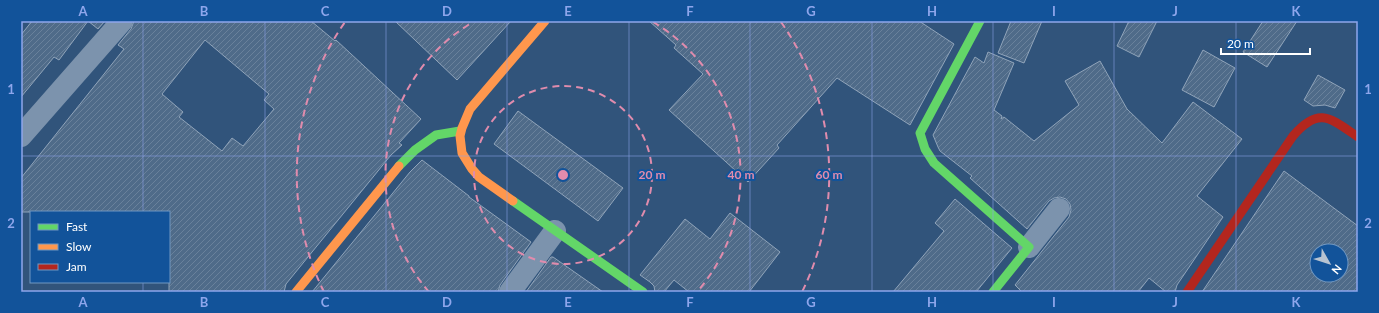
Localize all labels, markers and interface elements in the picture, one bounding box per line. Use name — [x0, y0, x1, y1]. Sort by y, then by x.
text: A — [77, 3, 88, 19]
text: B — [200, 3, 209, 19]
text: C — [321, 3, 330, 19]
text: D — [442, 3, 452, 19]
text: E — [564, 3, 572, 19]
text: F — [686, 3, 694, 19]
text: G — [806, 3, 816, 19]
text: H — [927, 3, 937, 19]
text: I — [1052, 3, 1056, 19]
text: J — [1172, 3, 1178, 19]
text: K — [1292, 3, 1302, 19]
scale bar — [1221, 30, 1310, 56]
text: 20 m — [1227, 36, 1254, 51]
text: 1 — [7, 81, 15, 97]
text: 1 — [1364, 81, 1372, 97]
text: 20 m — [639, 167, 665, 182]
text: 40 m — [728, 167, 754, 182]
text: 60 m — [816, 167, 842, 182]
centre of rings — [556, 168, 570, 182]
legend — [30, 211, 170, 283]
text: 2 — [7, 215, 15, 231]
text: 2 — [1364, 215, 1372, 231]
text: Fast — [66, 219, 88, 234]
text: Slow — [66, 239, 92, 254]
north arrow — [1309, 243, 1349, 283]
text: Jam — [66, 259, 87, 274]
text: N — [1329, 262, 1345, 277]
text: A — [77, 294, 88, 310]
text: B — [200, 294, 209, 310]
text: C — [321, 294, 330, 310]
text: D — [442, 294, 452, 310]
text: E — [564, 294, 572, 310]
text: F — [686, 294, 694, 310]
text: G — [806, 294, 816, 310]
text: H — [927, 294, 937, 310]
text: I — [1052, 294, 1056, 310]
text: J — [1172, 294, 1178, 310]
text: K — [1292, 294, 1302, 310]

